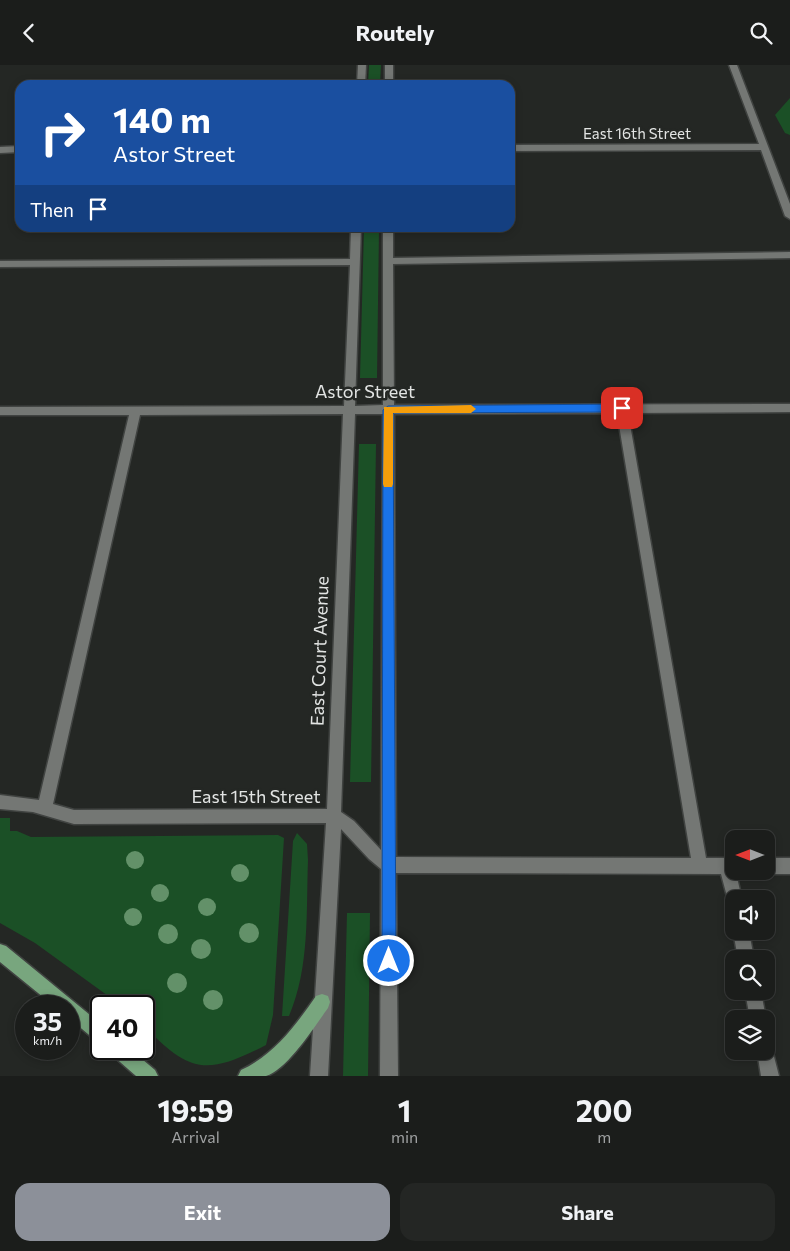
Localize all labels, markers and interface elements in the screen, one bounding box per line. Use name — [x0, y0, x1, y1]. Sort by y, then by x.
icon: back — [15, 19, 43, 47]
text: Routely — [356, 19, 434, 46]
icon: search — [747, 19, 775, 47]
text: 140 m — [113, 97, 211, 140]
icon: right — [30, 100, 95, 165]
street label: East 16th Street — [583, 124, 691, 142]
text: Astor Street — [113, 140, 235, 167]
icon: arrive — [84, 195, 112, 223]
text: Then — [30, 198, 74, 221]
street label: Astor Street — [315, 380, 415, 402]
pin — [601, 387, 643, 429]
icon: arrive — [608, 394, 636, 422]
street label: East Court Avenue — [305, 576, 333, 726]
street label: East 15th Street — [191, 785, 321, 807]
north arrow — [725, 830, 775, 880]
map controls — [725, 830, 775, 1060]
button: sound — [725, 890, 775, 940]
position arrow — [362, 934, 414, 986]
button: search — [725, 950, 775, 1000]
speed limit sign: 40 — [90, 995, 155, 1060]
text: 35 — [33, 1006, 62, 1036]
button: layers — [725, 1010, 775, 1060]
text: km/h — [33, 1033, 62, 1047]
text: 19:59 — [157, 1091, 234, 1128]
text: 1 — [398, 1091, 411, 1128]
text: 200 — [576, 1091, 633, 1128]
text: Arrival — [171, 1127, 220, 1146]
text: min — [391, 1127, 418, 1146]
text: m — [597, 1127, 611, 1146]
button: Exit — [15, 1183, 390, 1241]
button: Share — [400, 1183, 775, 1241]

